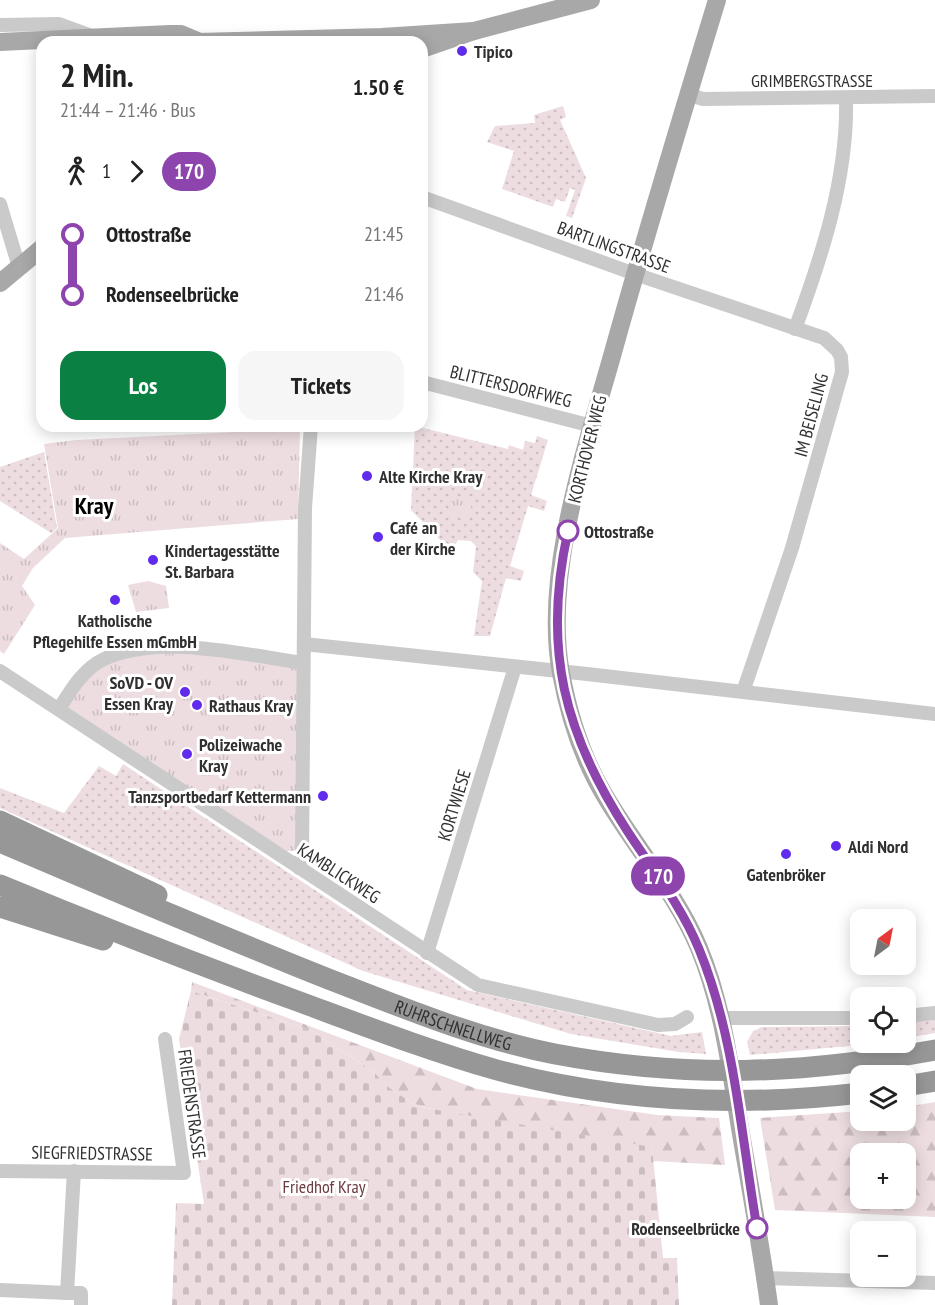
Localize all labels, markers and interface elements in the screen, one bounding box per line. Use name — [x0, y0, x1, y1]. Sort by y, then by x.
place label: Tipico — [474, 40, 513, 63]
marker: Tipico — [455, 44, 469, 58]
text: 2 Min. — [60, 53, 134, 96]
street label: GRIMBERGSTRASSE — [751, 69, 873, 92]
text: 1.50 € — [353, 73, 404, 101]
text: 21:44 – 21:46 · Bus — [60, 97, 195, 123]
icon: walk — [60, 155, 93, 188]
icon: forward — [120, 155, 153, 188]
text: 1 — [102, 158, 111, 184]
text: 170 — [174, 158, 204, 185]
street label: BARTLINGSTRASSE — [554, 216, 674, 278]
text: Ottostraße — [106, 220, 191, 248]
text: 21:45 — [364, 221, 404, 247]
text: Rodenseelbrücke — [106, 280, 239, 308]
text: 21:46 — [364, 281, 404, 307]
button: Los — [60, 351, 226, 420]
button: Tickets — [238, 351, 404, 420]
street label: BLITTERSDORFWEG — [448, 360, 574, 412]
street label: IM BEISELING — [789, 371, 833, 459]
street label: KORTHOVER WEG — [563, 393, 612, 505]
place label: Alte Kirche Kray — [378, 465, 483, 488]
marker: Alte Kirche Kray — [360, 469, 374, 483]
district label: Kray — [75, 490, 114, 521]
place label: Café an der Kirche — [390, 516, 456, 560]
marker: Ottostraße — [557, 520, 579, 542]
place label: Ottostraße — [584, 520, 654, 543]
marker: Café an der Kirche — [371, 530, 385, 544]
place label: Kindertagesstätte St. Barbara — [165, 539, 280, 583]
marker: Kindertagesstätte St. Barbara — [146, 553, 160, 567]
marker: Katholische Pflegehilfe Essen mGmbH — [108, 593, 122, 607]
place label: Katholische Pflegehilfe Essen mGmbH — [33, 609, 197, 653]
place label: SoVD - OV Essen Kray — [104, 671, 174, 715]
marker: SoVD - OV Essen Kray — [178, 685, 192, 699]
place label: Rathaus Kray — [209, 694, 294, 717]
marker: Rathaus Kray — [190, 698, 204, 712]
place label: Polizeiwache Kray — [199, 733, 283, 777]
marker: Polizeiwache Kray — [180, 747, 194, 761]
street label: KORTWIESE — [432, 766, 476, 844]
place label: Tanzsportbedarf Kettermann — [128, 785, 311, 808]
marker: Tanzsportbedarf Kettermann — [316, 789, 330, 803]
place label: Aldi Nord — [847, 835, 908, 858]
street label: KAMBLICKWEG — [293, 838, 385, 908]
marker: Aldi Nord — [829, 839, 843, 853]
marker: Gatenbröker — [779, 847, 793, 861]
line badge: 170 — [624, 856, 692, 896]
text: 170 — [643, 863, 673, 890]
place label: Gatenbröker — [747, 863, 826, 886]
north arrow — [850, 909, 916, 975]
map controls — [850, 909, 916, 1287]
button: locate — [850, 987, 916, 1053]
street label: RUHRSCHNELLWEG — [392, 994, 514, 1055]
street label: FRIEDENSTRASSE — [173, 1048, 211, 1160]
button: layers — [850, 1065, 916, 1131]
street label: SIEGFRIEDSTRASSE — [31, 1140, 153, 1166]
button: + — [850, 1143, 916, 1209]
park label: Friedhof Kray — [283, 1175, 366, 1198]
place label: Rodenseelbrücke — [631, 1217, 740, 1240]
marker: Rodenseelbrücke — [746, 1217, 768, 1239]
button: − — [850, 1221, 916, 1287]

